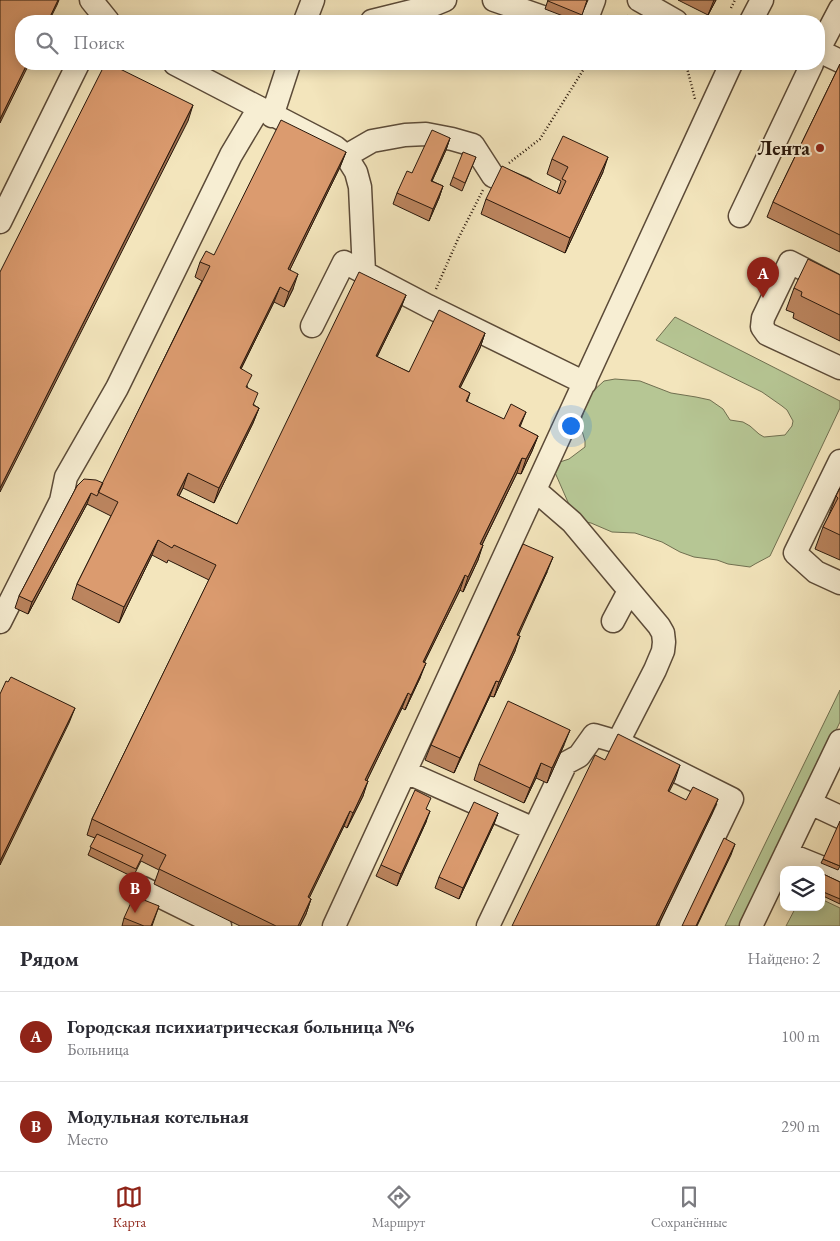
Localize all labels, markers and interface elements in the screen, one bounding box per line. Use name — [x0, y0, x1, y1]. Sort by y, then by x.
search box — [15, 15, 825, 70]
icon: search — [33, 29, 61, 57]
text: Поиск — [73, 30, 125, 55]
place label: Лента — [758, 135, 810, 161]
marker: Лента — [814, 142, 826, 154]
pin: A — [747, 257, 779, 298]
your location — [558, 413, 584, 439]
map controls — [780, 866, 825, 911]
button: layers — [780, 866, 825, 911]
pin: B — [119, 872, 151, 913]
text: Рядом — [20, 945, 79, 972]
text: Найдено: 2 — [748, 948, 820, 969]
text: Городская психиатрическая больница №6 — [67, 1014, 414, 1039]
text: A — [30, 1026, 42, 1047]
text: 100 m — [781, 1026, 820, 1047]
text: Больница — [67, 1039, 129, 1060]
text: Модульная котельная — [67, 1104, 249, 1129]
text: B — [31, 1116, 41, 1137]
text: 290 m — [781, 1116, 820, 1137]
text: Место — [67, 1129, 108, 1150]
tab: Карта — [113, 1183, 146, 1231]
tab: Маршрут — [372, 1183, 425, 1231]
tab: Сохранённые — [651, 1183, 727, 1231]

